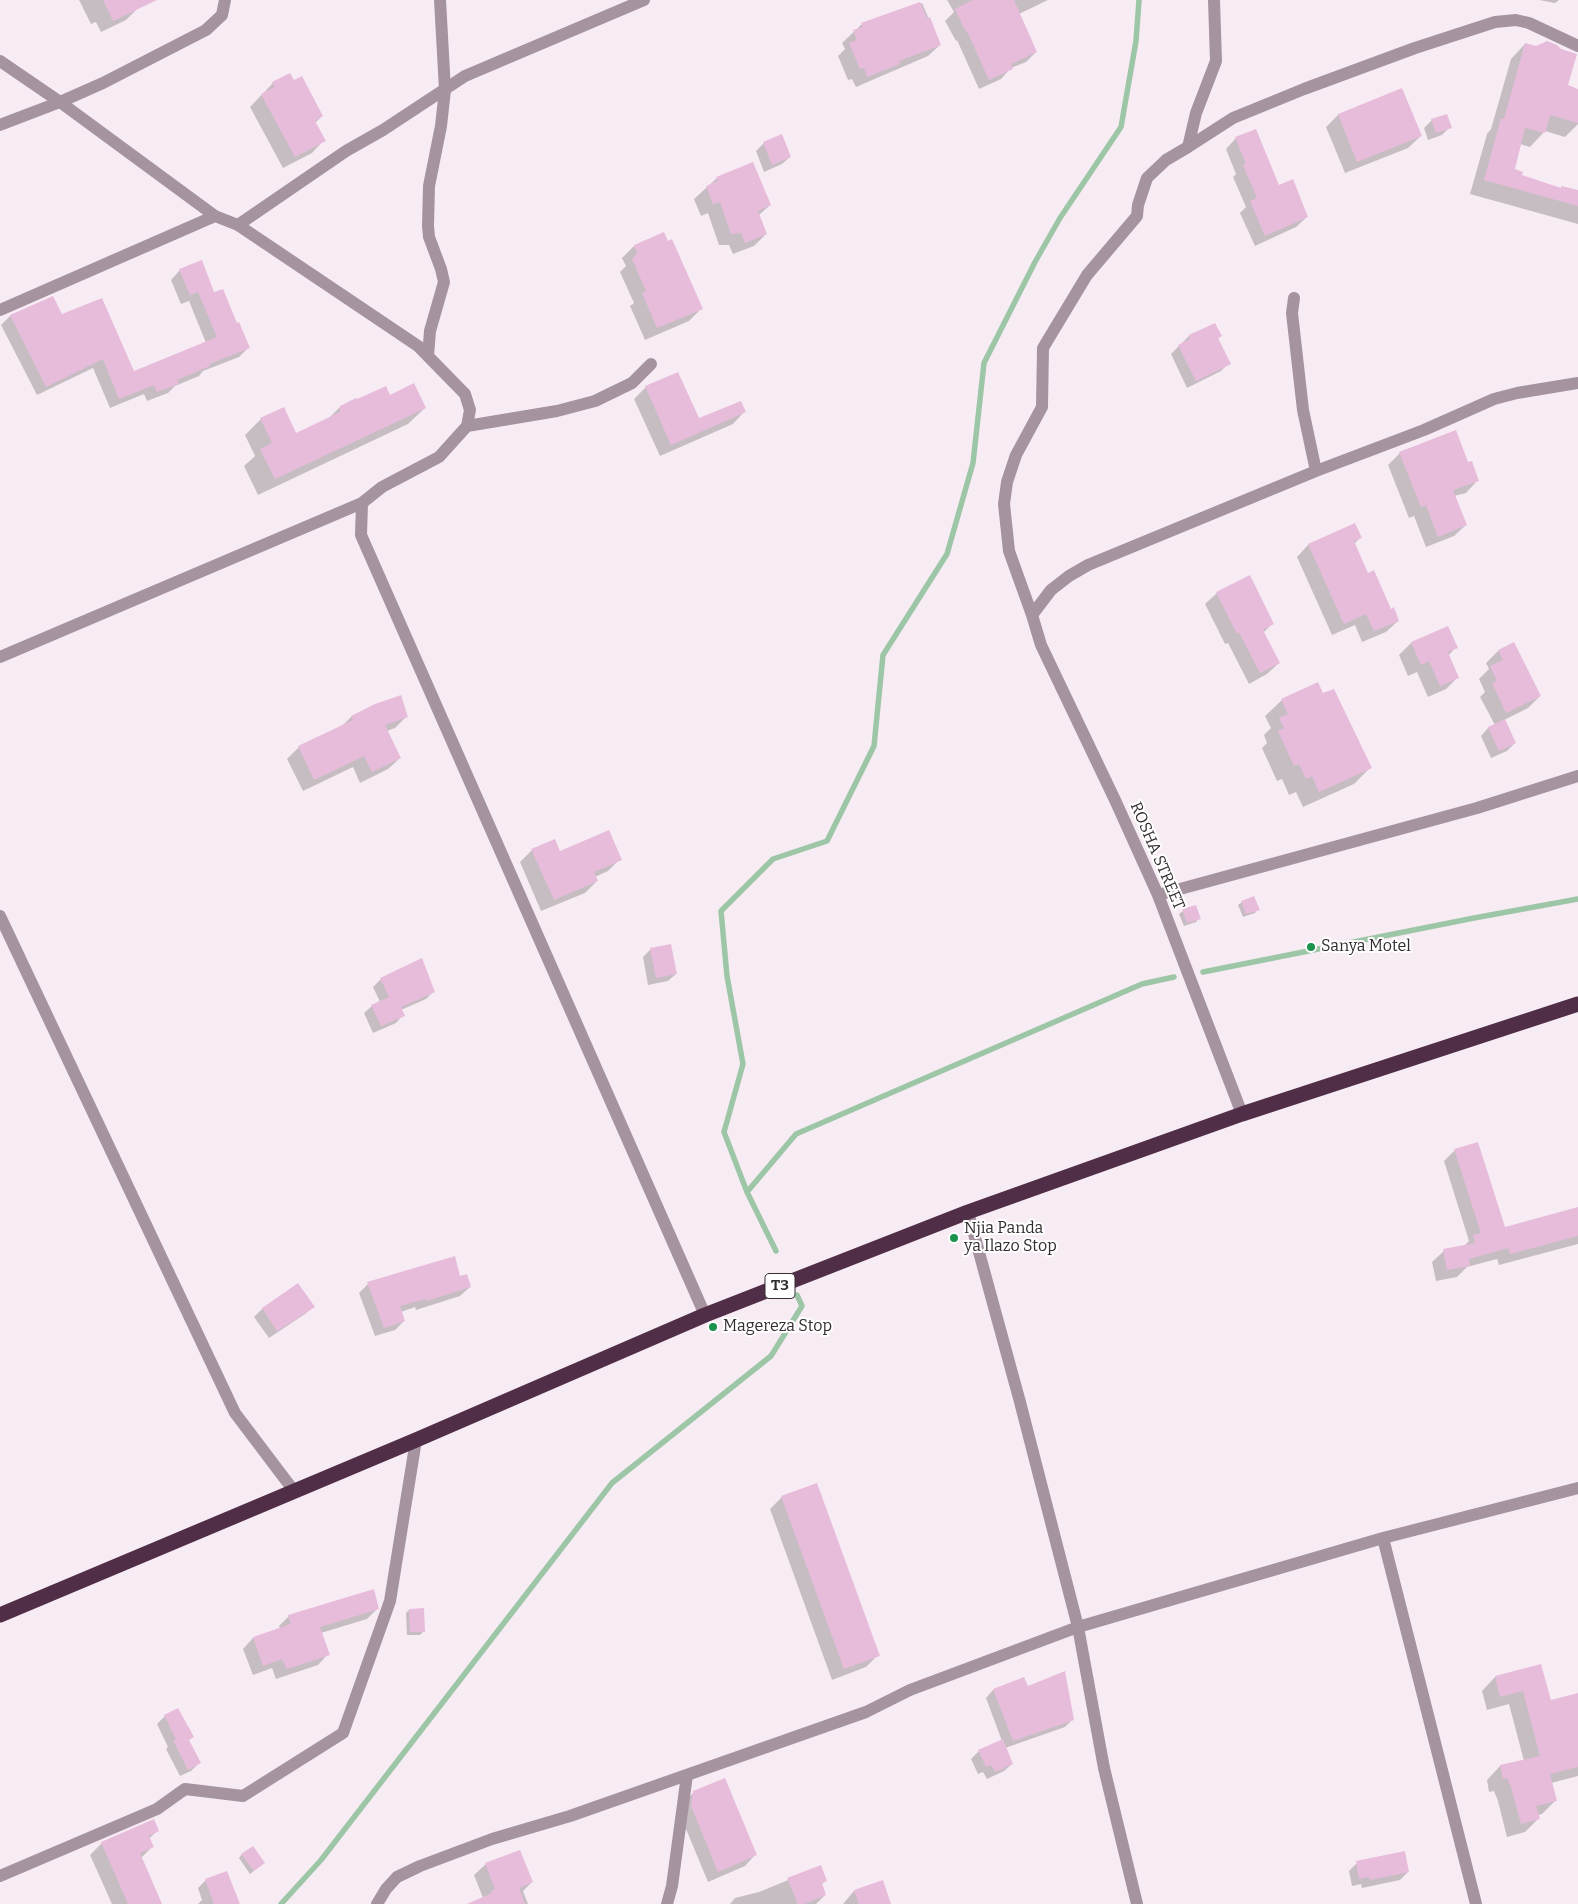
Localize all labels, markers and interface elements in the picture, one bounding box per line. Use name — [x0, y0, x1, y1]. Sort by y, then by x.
street label: ROSHA STREET — [1126, 799, 1188, 913]
place label: Sanya Motel — [1321, 937, 1411, 957]
marker: Sanya Motel — [1305, 941, 1317, 953]
place label: Njia Panda ya Ilazo Stop — [964, 1219, 1057, 1257]
marker: Njia Panda ya Ilazo Stop — [948, 1232, 960, 1244]
road number: T3 — [765, 1274, 795, 1298]
place label: Magereza Stop — [723, 1317, 832, 1337]
marker: Magereza Stop — [707, 1321, 719, 1333]

